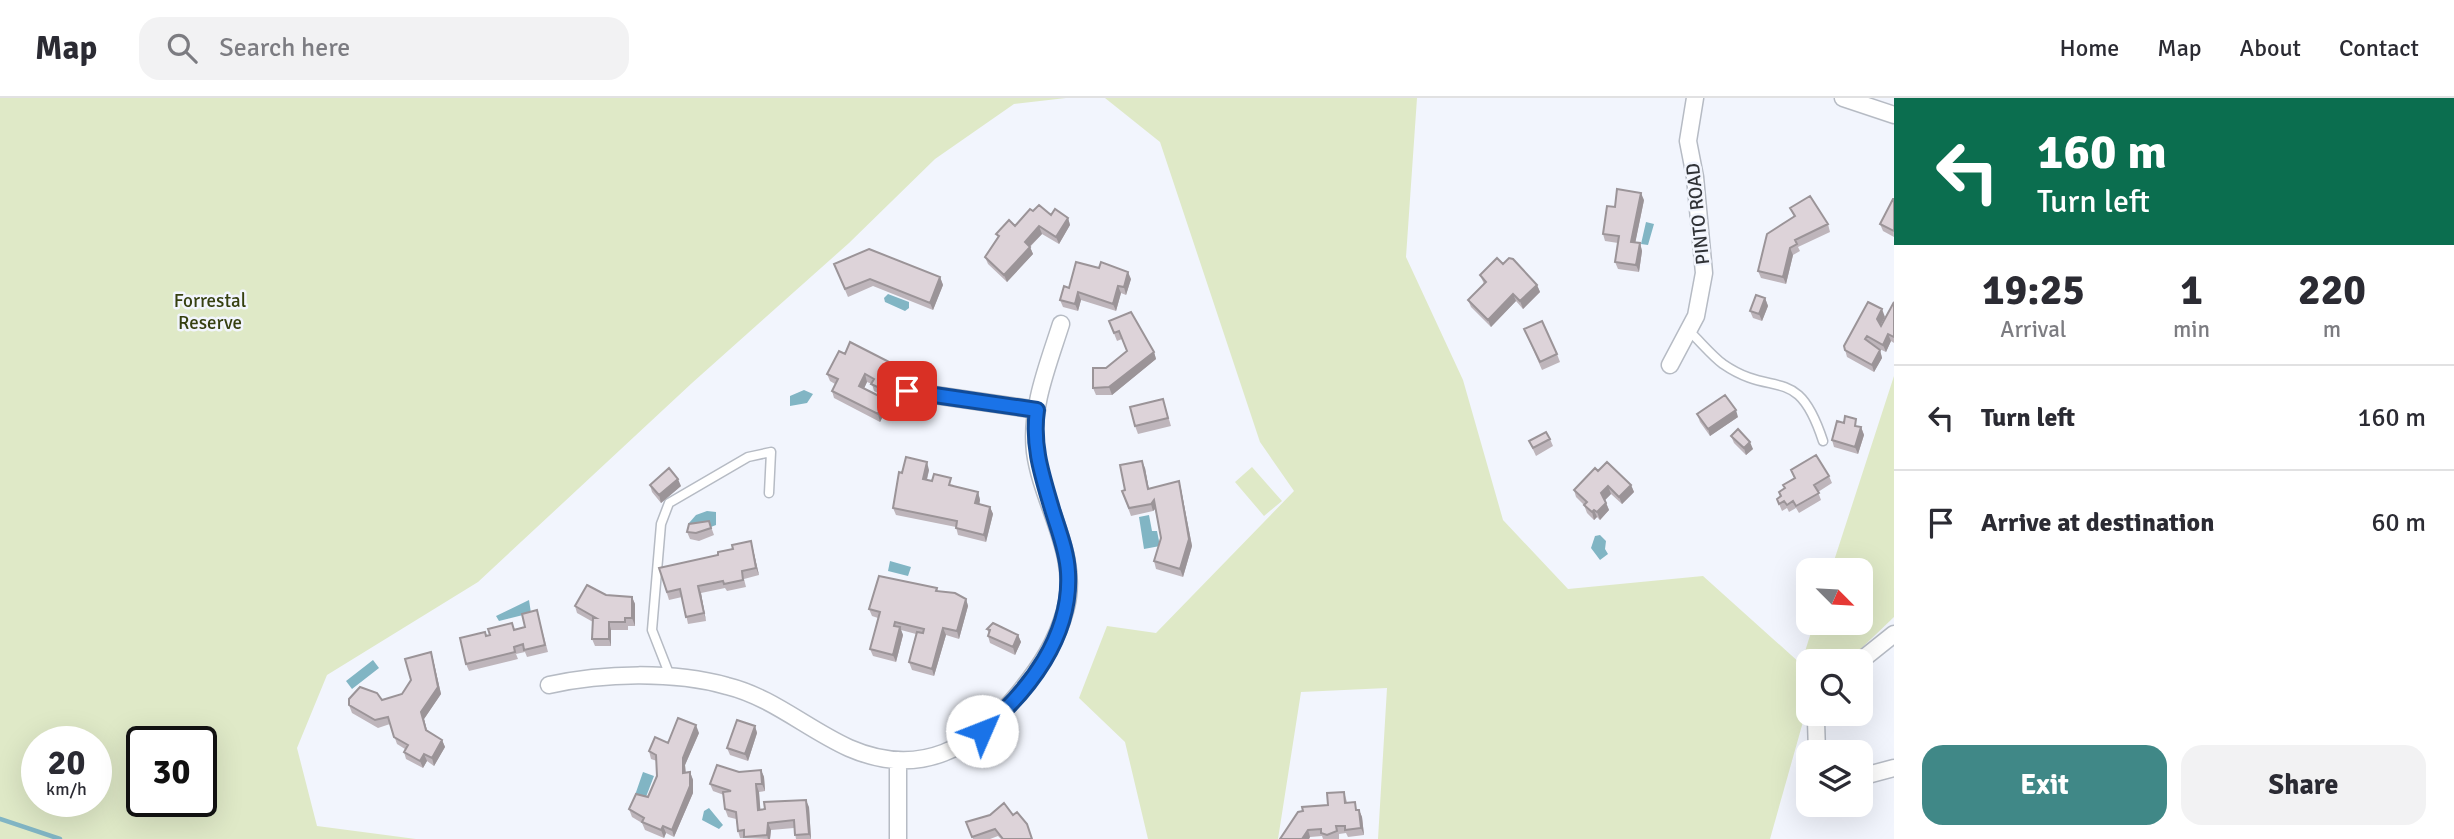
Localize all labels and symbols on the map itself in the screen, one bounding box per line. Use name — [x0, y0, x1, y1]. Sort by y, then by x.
street label: PINTO ROAD — [1681, 162, 1715, 266]
park label: Forrestal Reserve — [174, 289, 246, 335]
pin — [877, 361, 937, 421]
north arrow — [1796, 558, 1872, 635]
position arrow — [945, 694, 1019, 768]
speed limit sign: 30 — [126, 726, 217, 817]

